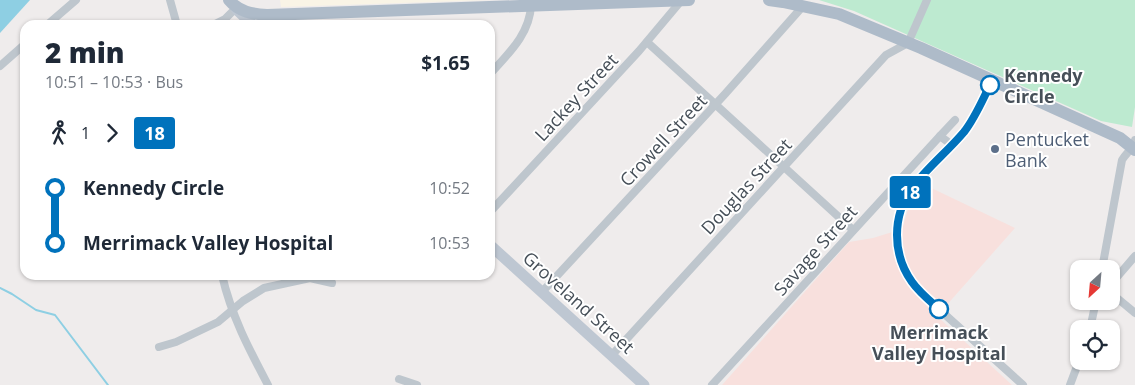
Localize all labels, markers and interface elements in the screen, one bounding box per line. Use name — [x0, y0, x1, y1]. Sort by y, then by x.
text: 2 min — [45, 33, 125, 71]
street label: Lackey Street — [529, 48, 623, 146]
text: $1.65 — [421, 50, 470, 76]
place label: Kennedy Circle — [1004, 63, 1083, 108]
text: 10:51 – 10:53 · Bus — [45, 71, 183, 93]
marker: Kennedy Circle — [980, 75, 1000, 95]
street label: Crowell Street — [614, 89, 712, 191]
icon: walk — [45, 119, 73, 147]
icon: forward — [98, 119, 126, 147]
text: 18 — [144, 121, 165, 145]
text: 1 — [81, 122, 90, 144]
place label: Pentucket Bank — [1005, 127, 1089, 172]
street label: Douglas Street — [695, 133, 797, 239]
marker: Pentucket Bank — [989, 143, 1001, 155]
text: Kennedy Circle — [83, 175, 224, 201]
line badge: 18 — [888, 176, 932, 208]
text: 10:52 — [429, 177, 470, 199]
text: 18 — [900, 180, 920, 204]
street label: Savage Street — [768, 200, 862, 300]
text: Merrimack Valley Hospital — [83, 230, 333, 256]
text: 10:53 — [429, 232, 470, 254]
street label: Groveland Street — [518, 246, 640, 358]
north arrow — [1070, 260, 1120, 310]
map controls — [1070, 260, 1120, 370]
marker: Merrimack Valley Hospital — [929, 299, 949, 319]
place label: Merrimack Valley Hospital — [872, 320, 1006, 365]
button: locate — [1070, 320, 1120, 370]

